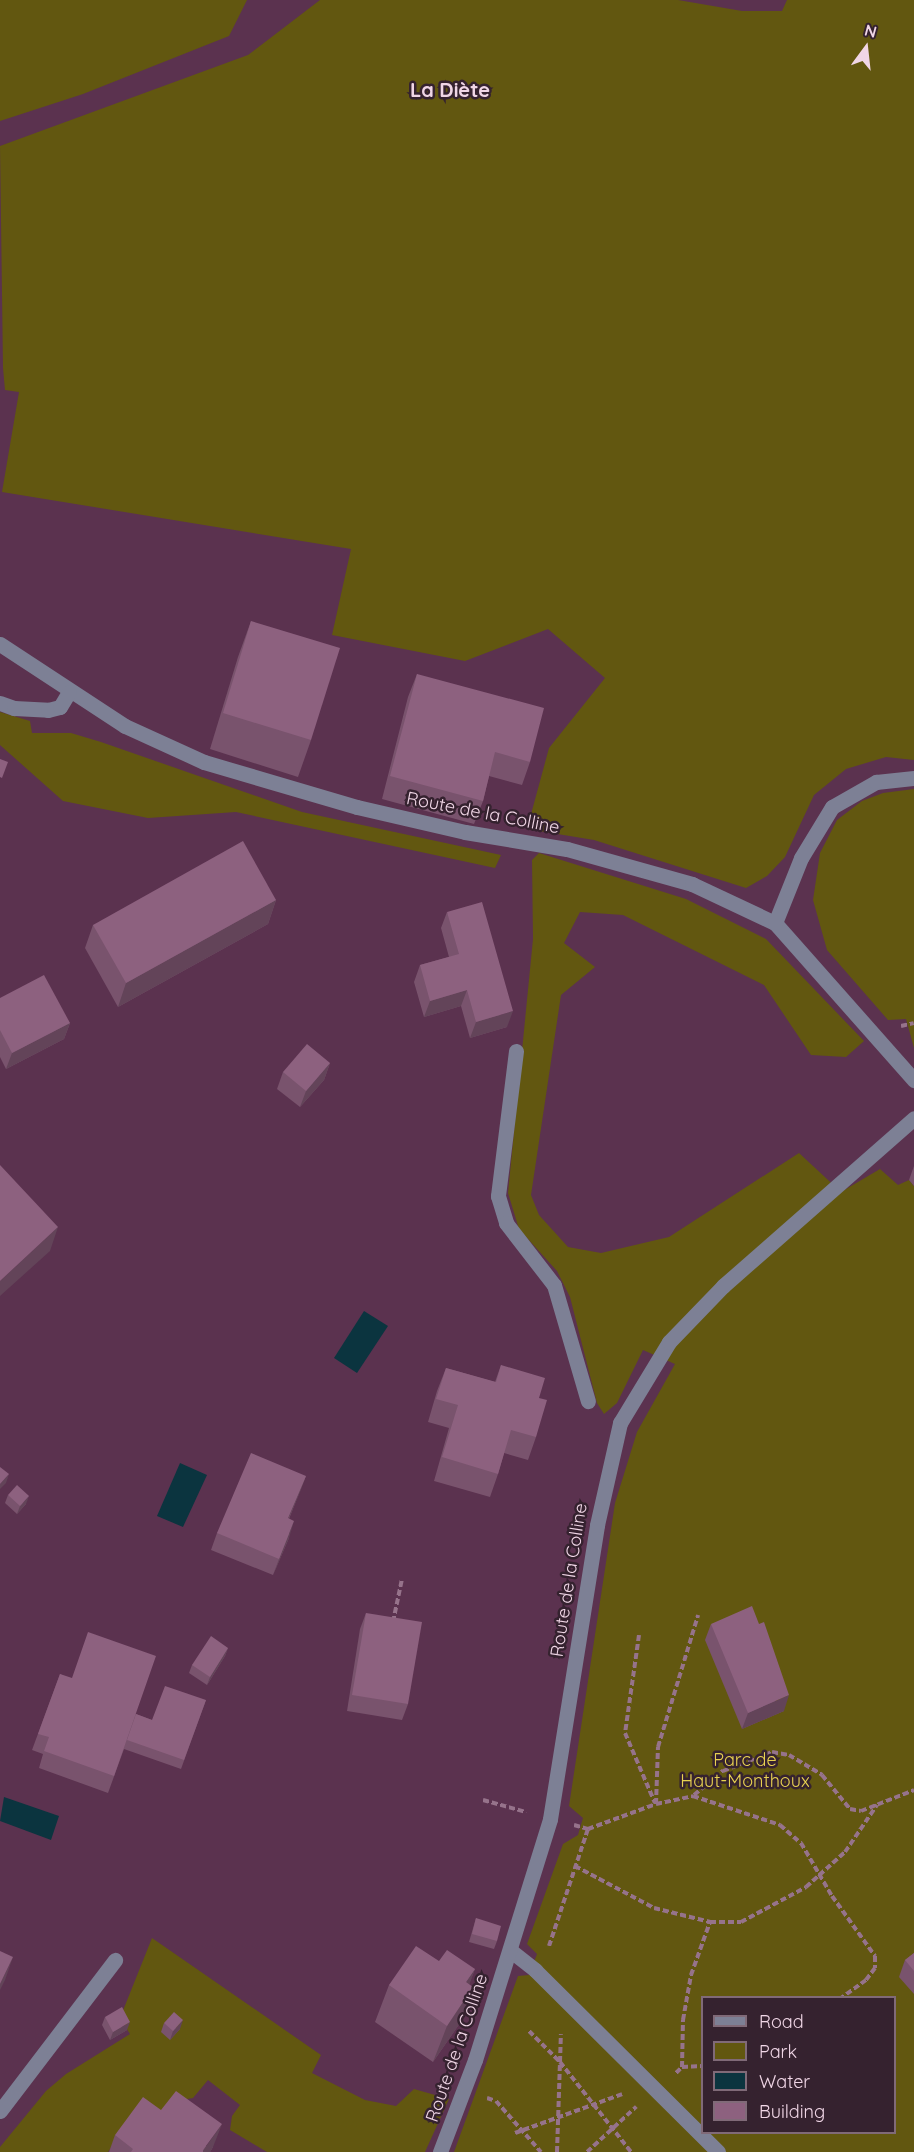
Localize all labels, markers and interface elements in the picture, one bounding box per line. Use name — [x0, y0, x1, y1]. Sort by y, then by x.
north arrow — [836, 18, 896, 78]
text: N — [862, 19, 879, 42]
district label: La Diète — [410, 77, 490, 101]
street label: Route de la Colline — [405, 788, 561, 838]
street label: Route de la Colline — [546, 1502, 592, 1658]
park label: Parc de Haut-Monthoux — [680, 1750, 810, 1792]
street label: Route de la Colline — [421, 1971, 493, 2125]
legend — [701, 1996, 896, 2134]
text: Road — [759, 2010, 804, 2033]
text: Park — [759, 2040, 797, 2063]
text: Water — [759, 2070, 810, 2093]
text: Building — [759, 2100, 825, 2123]

